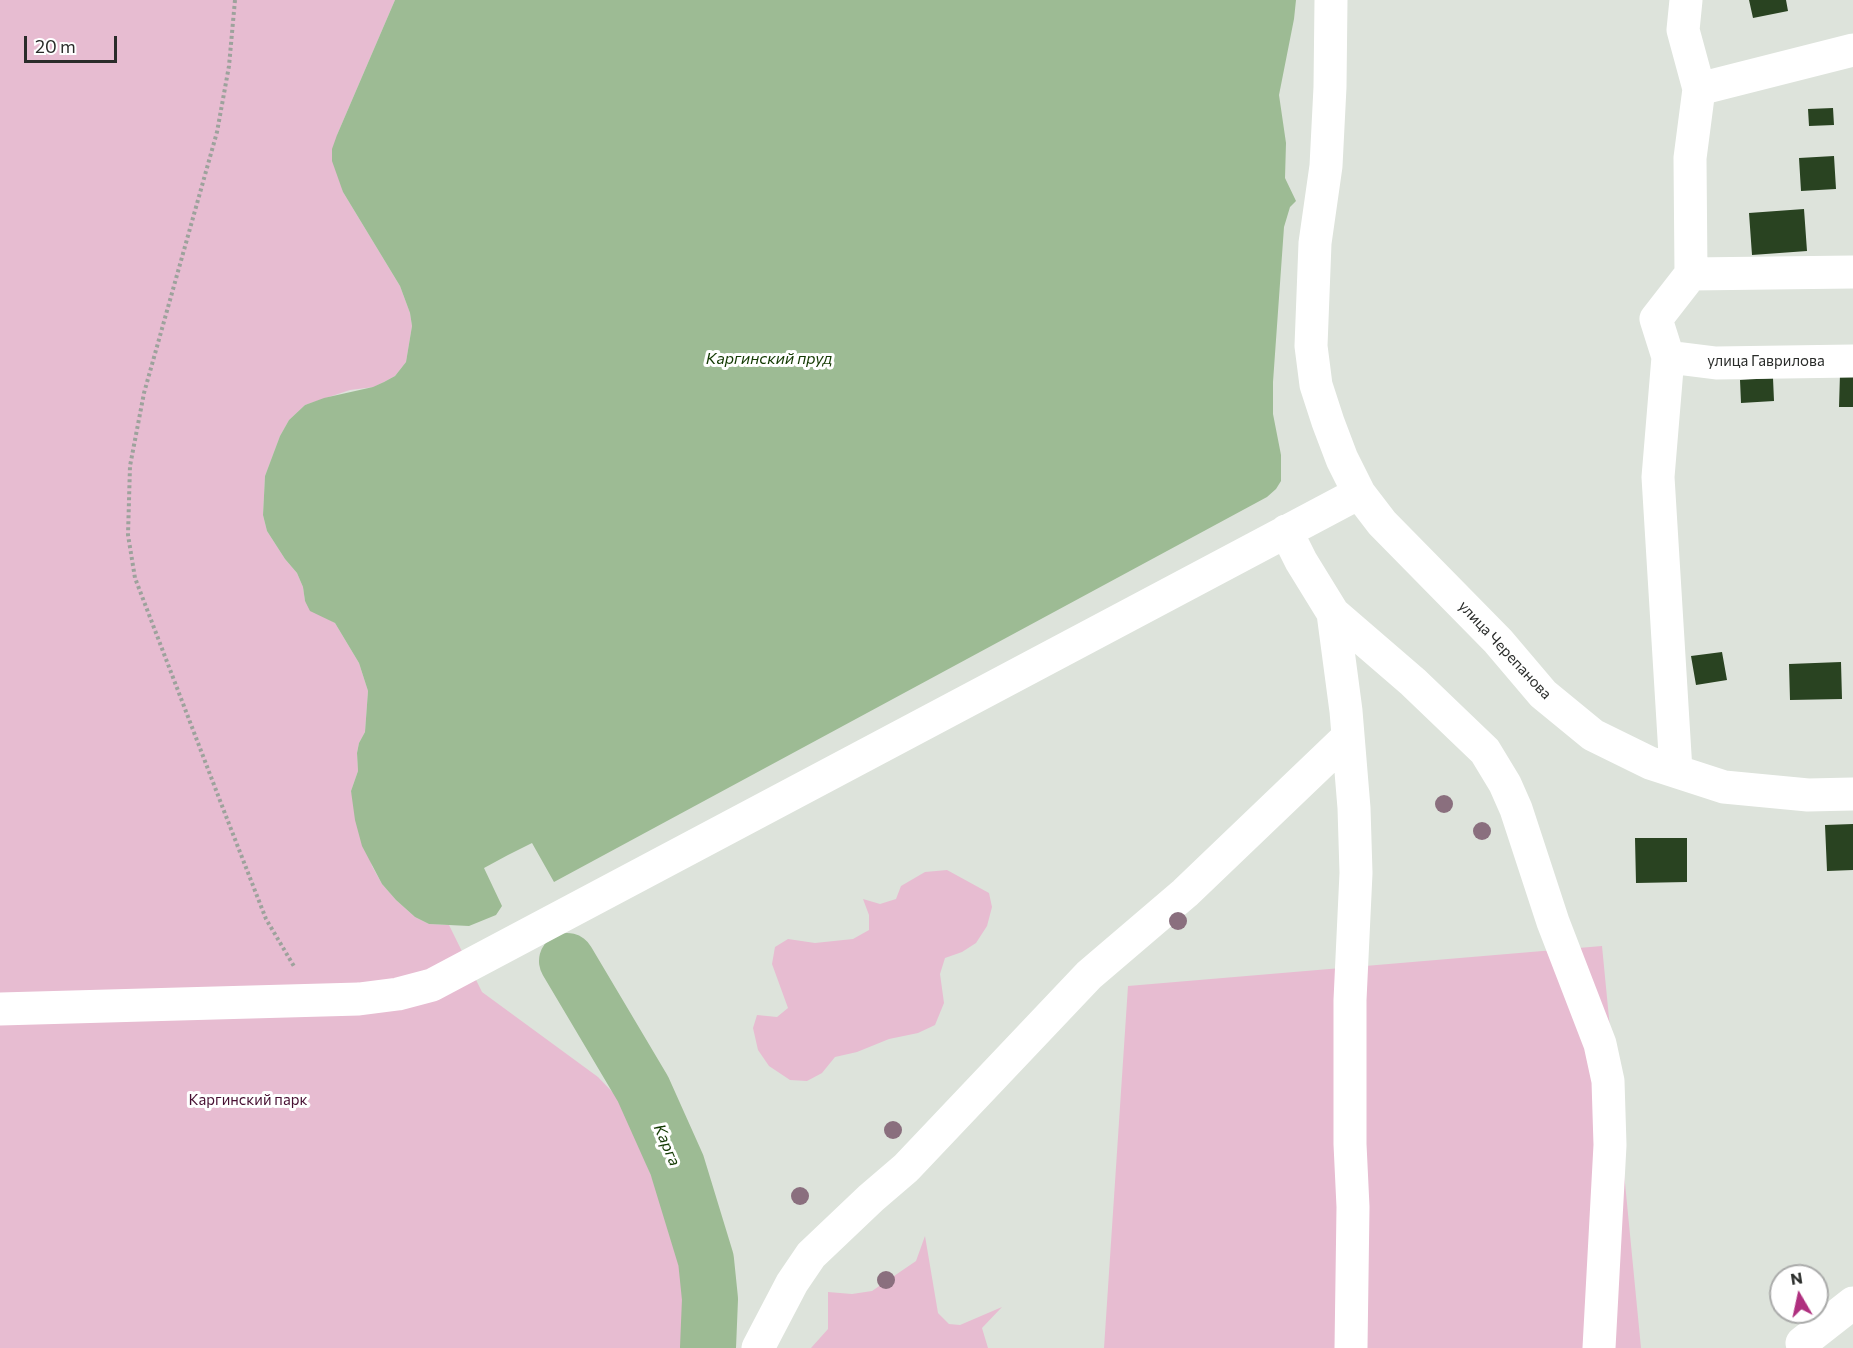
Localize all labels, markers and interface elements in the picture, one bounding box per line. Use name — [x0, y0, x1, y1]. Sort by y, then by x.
scale bar — [27, 24, 120, 62]
text: 20 m — [35, 35, 76, 57]
water label: Каргинский пруд — [706, 349, 832, 369]
street label: улица Гаврилова — [1707, 352, 1825, 370]
street label: улица Черепанова — [1455, 597, 1555, 703]
park label: Каргинский парк — [189, 1091, 307, 1109]
water label: Карга — [650, 1121, 684, 1169]
north arrow — [1769, 1264, 1829, 1324]
text: N — [1789, 1267, 1804, 1288]

